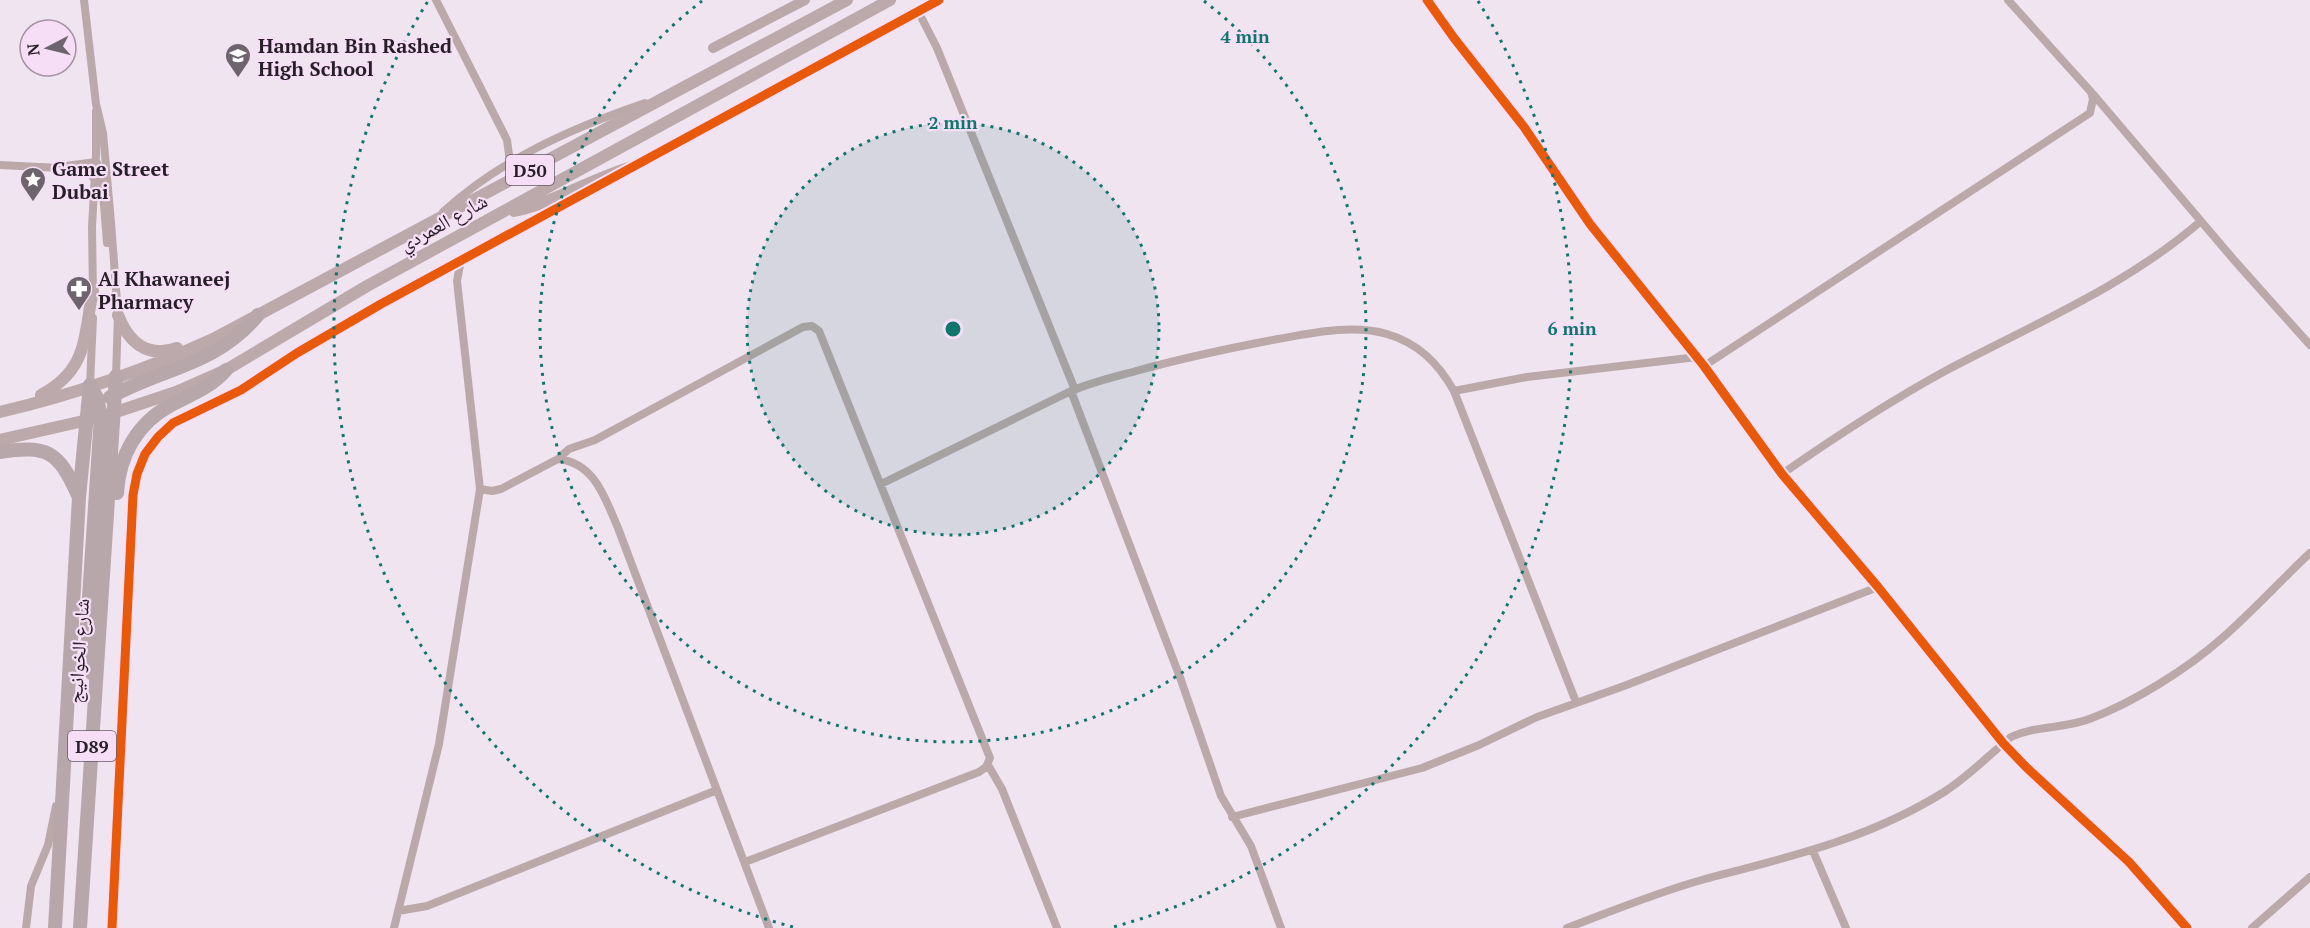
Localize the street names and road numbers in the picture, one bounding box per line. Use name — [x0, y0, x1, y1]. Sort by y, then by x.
road number: D50 — [506, 155, 554, 185]
street label: شارع العمردي — [394, 187, 494, 260]
street label: شارع الخوانيج — [61, 598, 95, 704]
road number: D89 — [68, 731, 116, 761]

